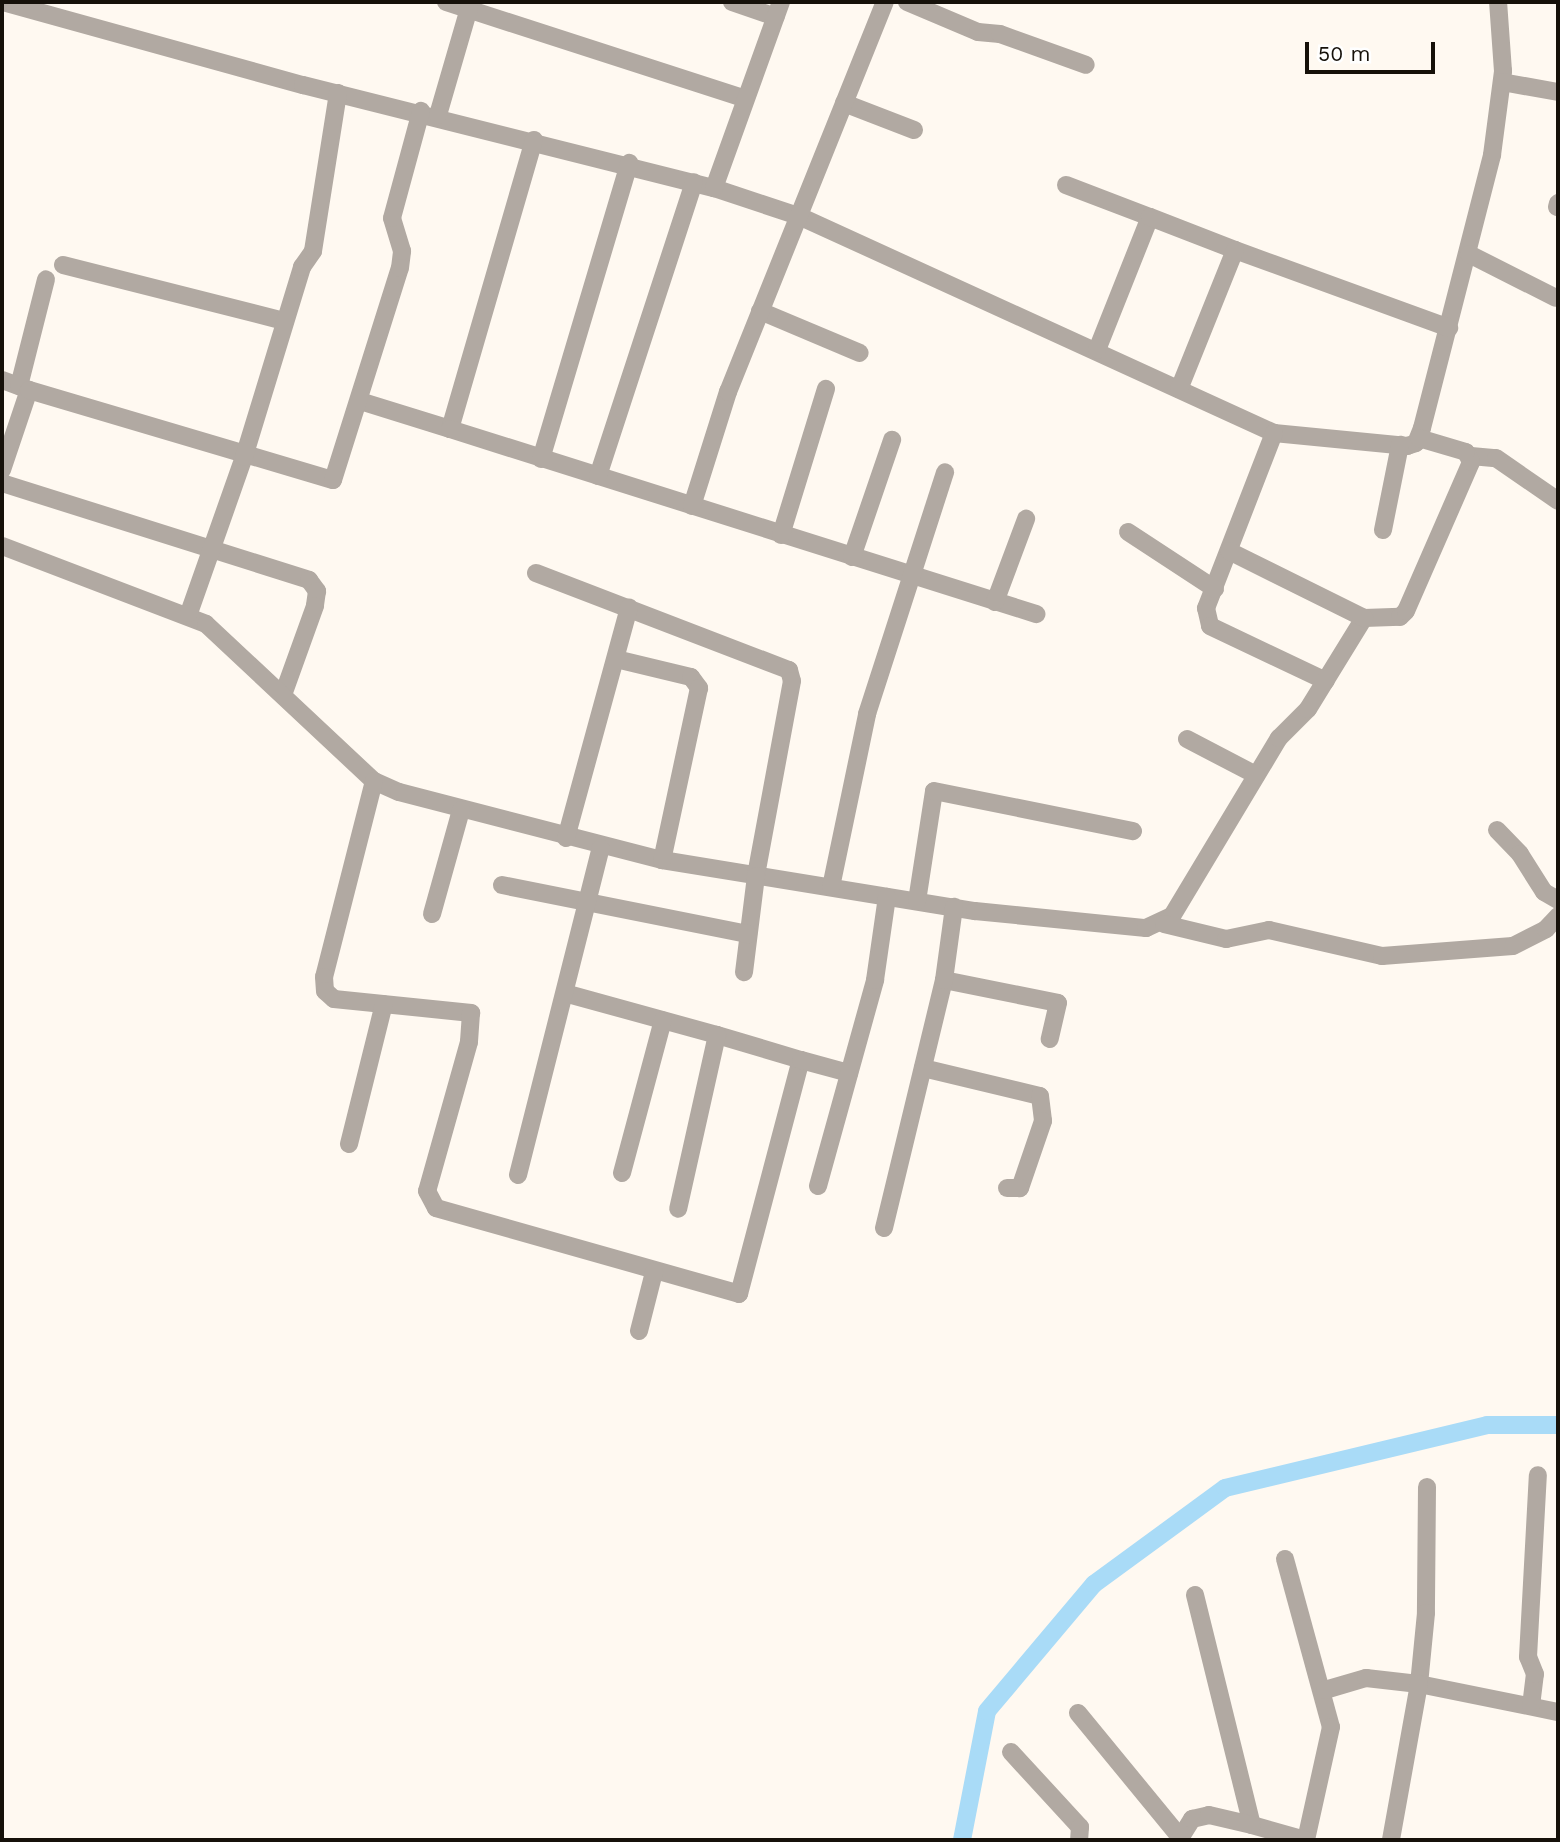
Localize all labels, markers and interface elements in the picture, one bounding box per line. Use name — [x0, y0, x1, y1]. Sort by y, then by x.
scale bar — [1308, 28, 1438, 72]
text: 50 m — [1318, 41, 1370, 66]

